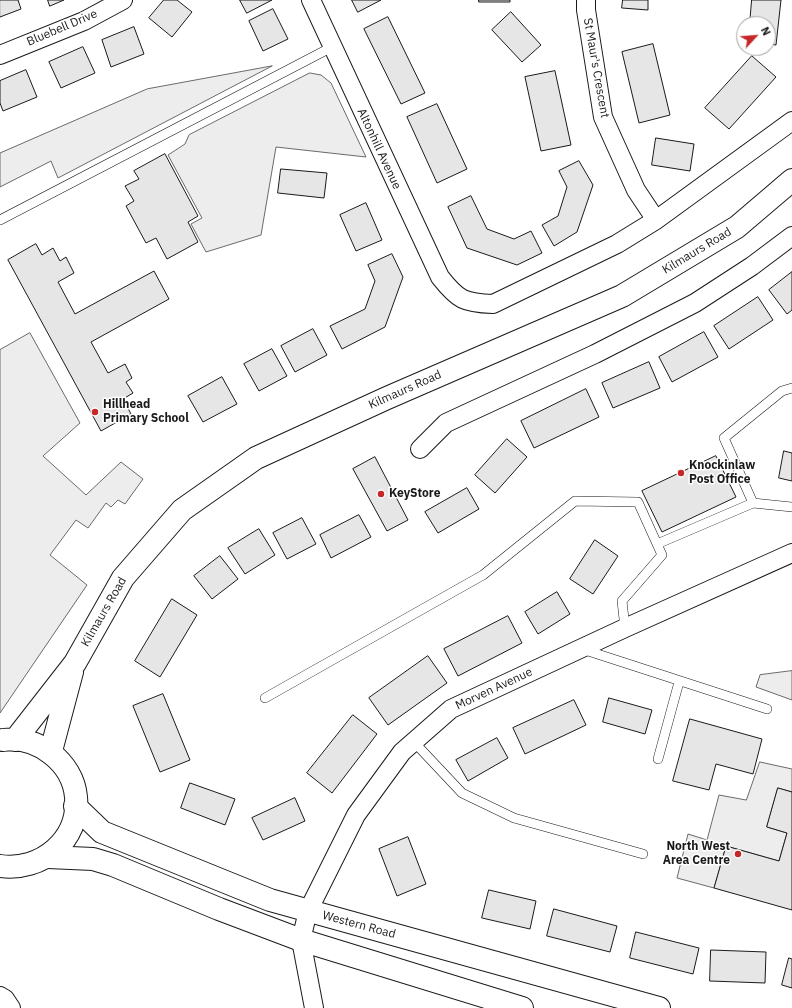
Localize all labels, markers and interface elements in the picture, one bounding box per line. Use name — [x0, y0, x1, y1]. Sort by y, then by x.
street label: Bluebell Drive — [25, 7, 99, 49]
north arrow — [736, 16, 776, 56]
street label: St Maur's Crescent — [580, 17, 612, 119]
text: N — [758, 25, 774, 38]
street label: Altonhill Avenue — [354, 106, 404, 192]
street label: Kilmaurs Road — [660, 225, 734, 277]
street label: Kilmaurs Road — [366, 368, 444, 412]
place label: Hillhead Primary School — [103, 398, 189, 426]
marker: Hillhead Primary School — [90, 407, 100, 417]
place label: Knockinlaw Post Office — [689, 459, 755, 487]
marker: Knockinlaw Post Office — [676, 468, 686, 478]
place label: KeyStore — [389, 487, 440, 501]
marker: KeyStore — [376, 489, 386, 499]
street label: Kilmaurs Road — [78, 575, 130, 649]
street label: Morven Avenue — [453, 665, 535, 713]
place label: North West Area Centre — [663, 840, 730, 868]
marker: North West Area Centre — [733, 849, 743, 859]
street label: Western Road — [321, 908, 397, 942]

